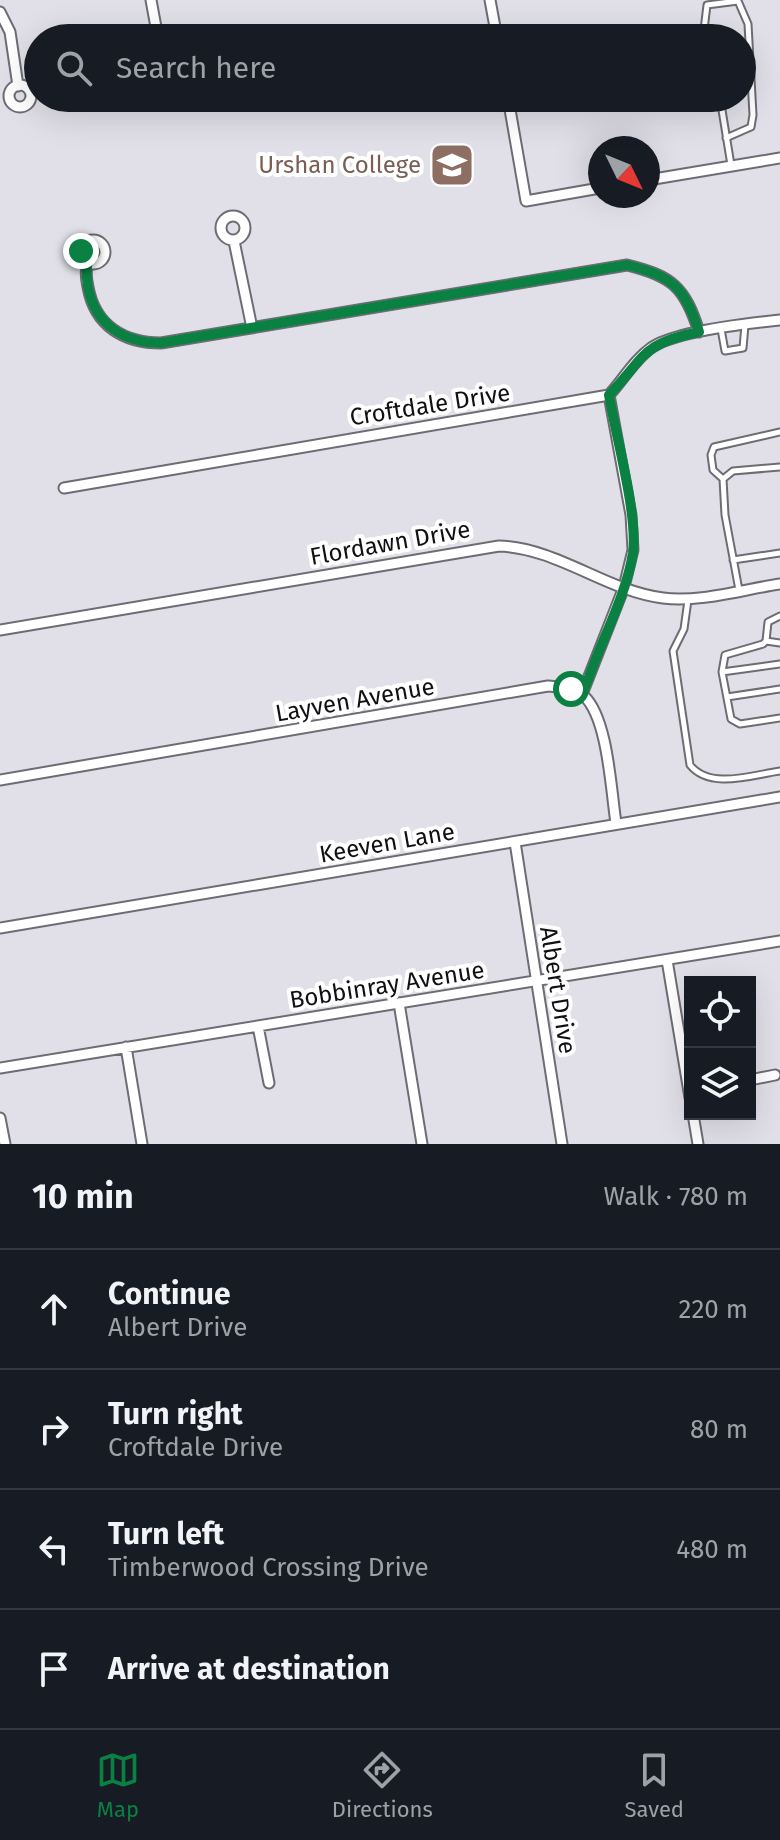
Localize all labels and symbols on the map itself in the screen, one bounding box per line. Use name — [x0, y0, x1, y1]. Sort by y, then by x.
north arrow — [588, 136, 660, 208]
school or university icon: Urshan College — [428, 141, 476, 189]
place label: Urshan College — [258, 151, 421, 179]
route end — [63, 233, 99, 269]
street label: Croftdale Drive — [348, 379, 512, 431]
street label: Flordawn Drive — [308, 515, 472, 571]
route start — [553, 671, 589, 707]
street label: Layven Avenue — [273, 672, 437, 728]
street label: Keeven Lane — [317, 817, 457, 869]
street label: Albert Drive — [534, 924, 582, 1056]
street label: Bobbinray Avenue — [288, 956, 486, 1014]

